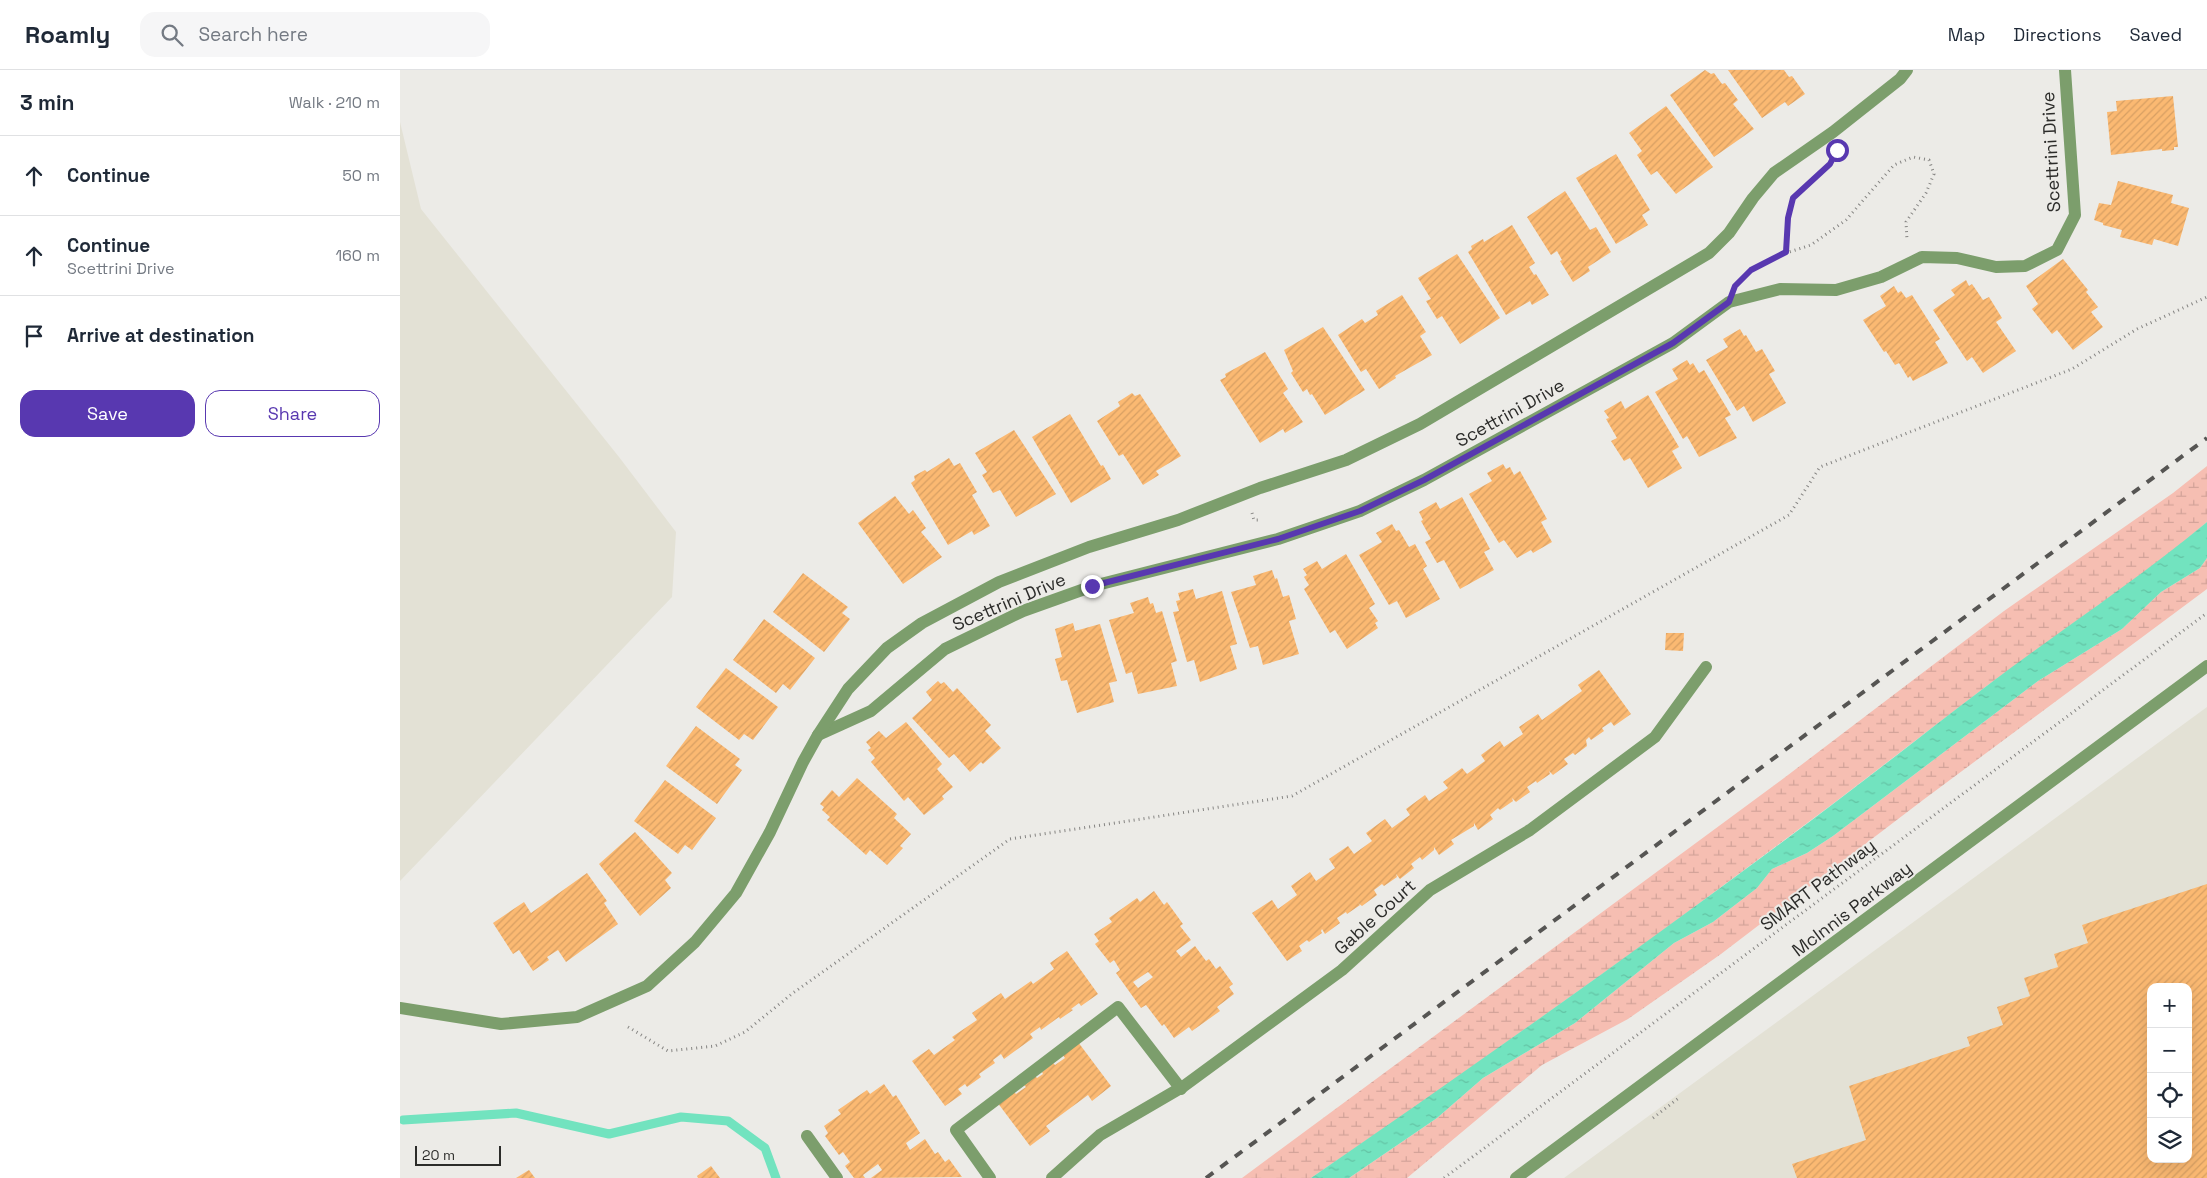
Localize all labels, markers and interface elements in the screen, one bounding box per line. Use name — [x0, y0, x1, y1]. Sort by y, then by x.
search box — [140, 12, 490, 57]
text: Roamly — [25, 19, 110, 50]
icon: search — [158, 21, 186, 49]
text: Search here — [198, 22, 308, 47]
text: Map — [1948, 23, 1985, 46]
text: Directions — [2013, 23, 2102, 46]
text: Saved — [2130, 23, 2182, 46]
text: 3 min — [20, 89, 75, 116]
street label: Scettrini Drive — [2036, 91, 2065, 213]
text: Walk · 210 m — [289, 92, 380, 113]
route start — [1826, 139, 1849, 162]
icon: ahead — [20, 162, 48, 190]
text: Continue — [67, 163, 150, 188]
text: 50 m — [342, 165, 380, 186]
text: Continue — [67, 233, 150, 258]
icon: ahead — [20, 242, 48, 270]
text: 160 m — [335, 245, 380, 266]
text: Scettrini Drive — [67, 258, 174, 279]
icon: arrive — [20, 322, 48, 350]
text: Arrive at destination — [67, 323, 255, 348]
street label: Scettrini Drive — [1451, 373, 1568, 452]
button: Save — [20, 390, 195, 437]
button: Share — [205, 390, 380, 437]
street label: Scettrini Drive — [949, 567, 1069, 636]
route end — [1081, 575, 1104, 598]
street label: SMART Pathway — [1755, 834, 1880, 936]
street label: McInnis Parkway — [1787, 856, 1916, 961]
street label: Gable Court — [1329, 874, 1420, 959]
map controls — [2147, 983, 2192, 1163]
button: + — [2147, 983, 2192, 1028]
button: − — [2147, 1028, 2192, 1073]
button: locate — [2147, 1073, 2192, 1118]
button: layers — [2147, 1118, 2192, 1163]
scale bar — [415, 1143, 501, 1166]
text: 20 m — [422, 1146, 455, 1164]

